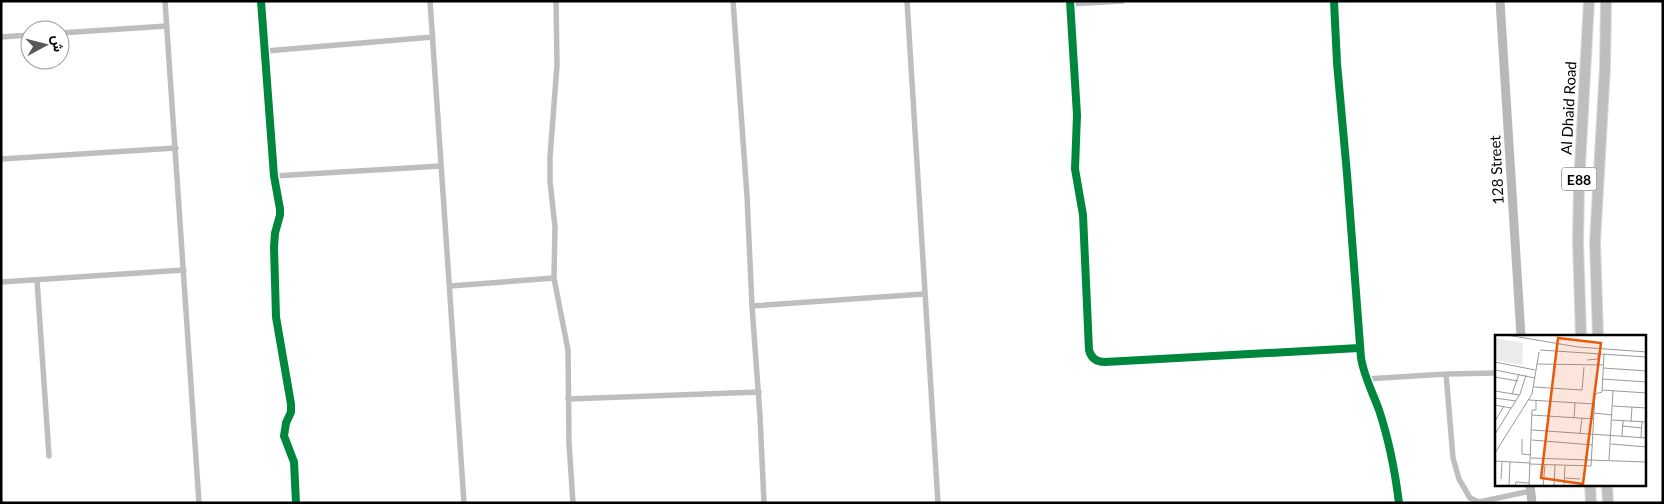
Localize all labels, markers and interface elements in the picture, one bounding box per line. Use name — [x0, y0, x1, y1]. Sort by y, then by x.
north arrow — [20, 20, 70, 70]
text: ش — [48, 34, 68, 53]
street label: Al Dhaid Road — [1557, 61, 1579, 155]
street label: 128 Street — [1485, 134, 1507, 205]
road number: E88 — [1562, 168, 1596, 190]
inset map — [1495, 335, 1646, 486]

